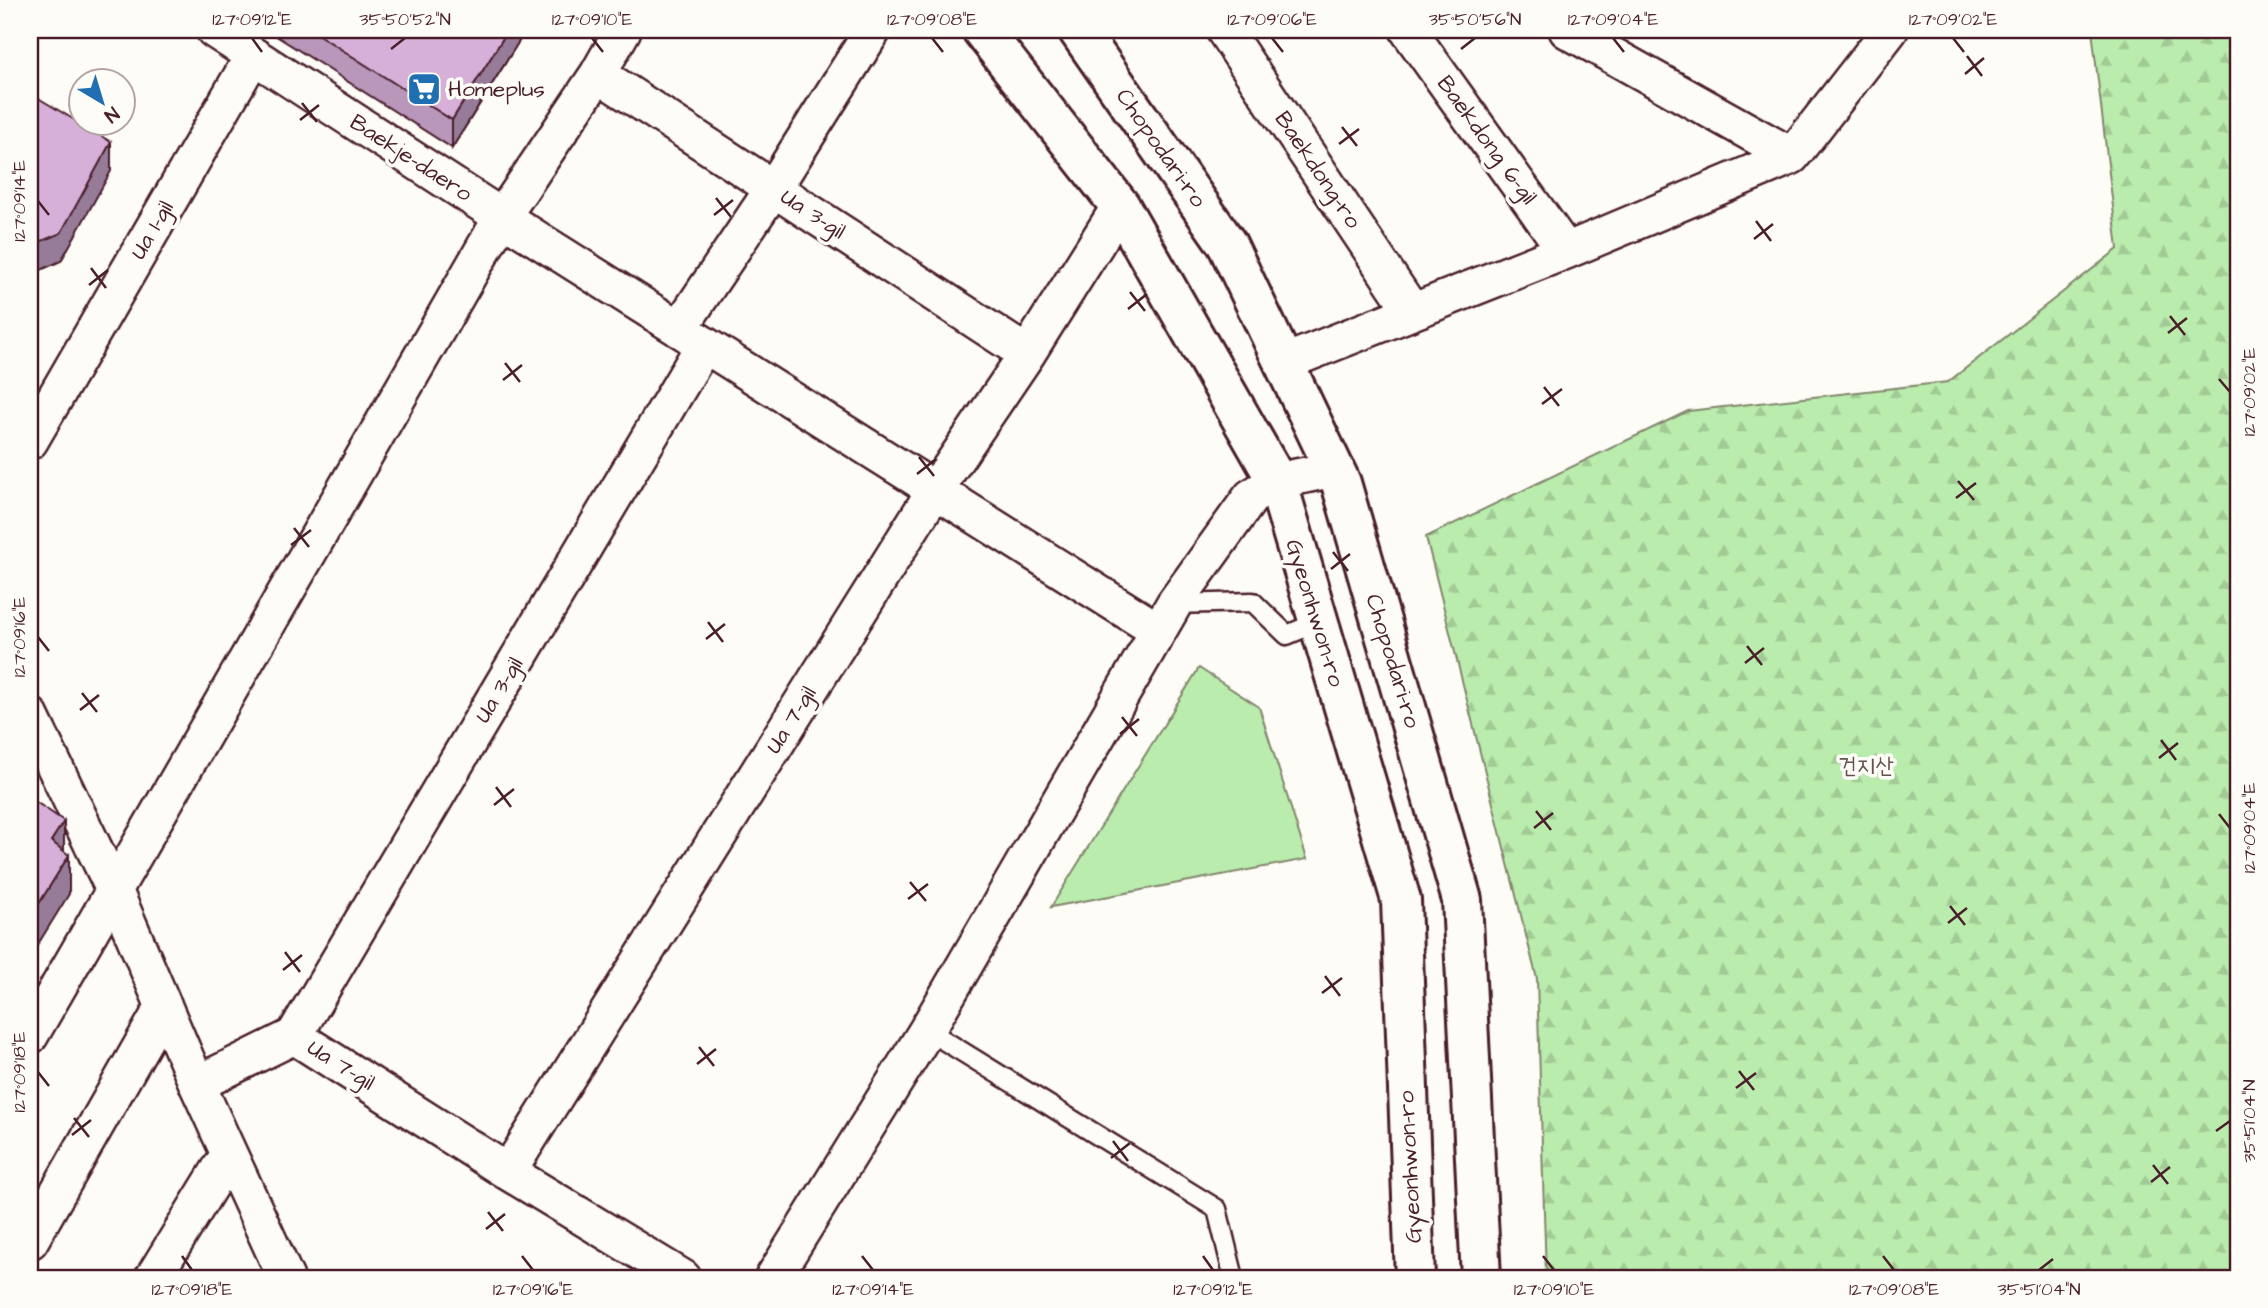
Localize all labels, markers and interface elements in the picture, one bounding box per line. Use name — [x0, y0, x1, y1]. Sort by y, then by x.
text: 127°09'12"E — [212, 7, 292, 32]
text: 35°50'52"N — [359, 7, 451, 32]
text: 127°09'10"E — [552, 7, 633, 32]
text: 127°09'08"E — [887, 7, 977, 32]
text: 127°09'06"E — [1227, 7, 1317, 32]
text: 35°50'56"N — [1429, 7, 1521, 32]
text: 127°09'04"E — [1568, 7, 1659, 32]
text: 127°09'02"E — [1909, 7, 1998, 32]
north arrow — [66, 66, 136, 136]
street label: Baekdong 6-gil — [1428, 69, 1545, 212]
supermarket icon: Homeplus — [405, 70, 443, 108]
place label: Homeplus — [448, 73, 545, 105]
street label: Chopodari-ro — [1108, 82, 1214, 214]
text: N — [98, 100, 125, 129]
street label: Baekdong-ro — [1266, 105, 1369, 236]
street label: Baekje-daero — [344, 106, 478, 210]
text: 127°09'14"E — [7, 160, 32, 242]
street label: Ua 3-gil — [774, 181, 852, 248]
street label: Ua 1-gil — [122, 195, 182, 266]
text: 127°09'02"E — [2237, 347, 2262, 436]
street label: Gyeonhwon-ro — [1276, 535, 1353, 691]
street label: Chopodari-ro — [1357, 590, 1429, 732]
text: 127°09'16"E — [7, 596, 32, 677]
street label: Ua 3-gil — [467, 651, 532, 729]
street label: Ua 7-gil — [758, 680, 825, 760]
park label: 건지산 — [1838, 750, 1894, 782]
text: 127°09'04"E — [2237, 782, 2262, 873]
text: 127°09'18"E — [7, 1031, 32, 1113]
street label: Ua 7-gil — [301, 1032, 381, 1099]
text: 35°51'04"N — [2237, 1080, 2262, 1162]
street label: Gyeonhwon-ro — [1390, 1090, 1431, 1244]
text: 127°09'18"E — [151, 1277, 233, 1302]
text: 127°09'16"E — [493, 1277, 574, 1302]
text: 127°09'14"E — [832, 1277, 914, 1302]
text: 127°09'12"E — [1173, 1277, 1253, 1302]
text: 127°09'10"E — [1514, 1277, 1595, 1302]
text: 127°09'08"E — [1849, 1277, 1939, 1302]
text: 35°51'04"N — [1998, 1277, 2080, 1302]

